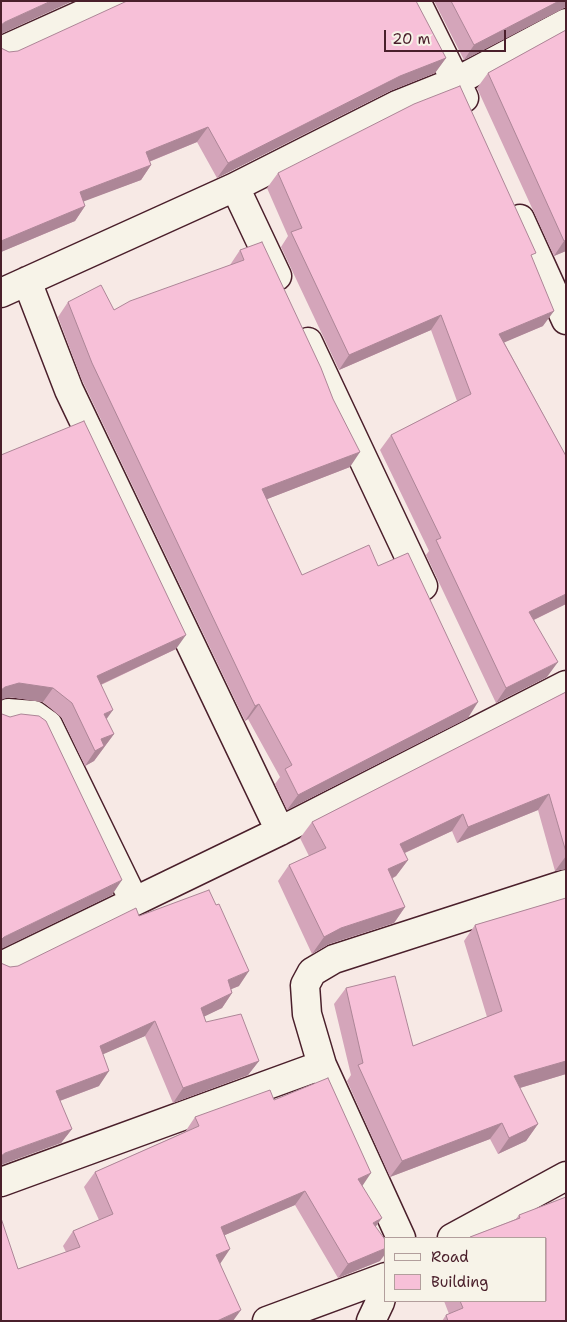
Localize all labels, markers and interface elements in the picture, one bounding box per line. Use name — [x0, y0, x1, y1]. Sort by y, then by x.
scale bar — [387, 20, 510, 52]
text: 20 m — [392, 29, 431, 49]
legend — [384, 1237, 547, 1302]
text: Road — [431, 1247, 469, 1267]
text: Building — [431, 1272, 488, 1292]

